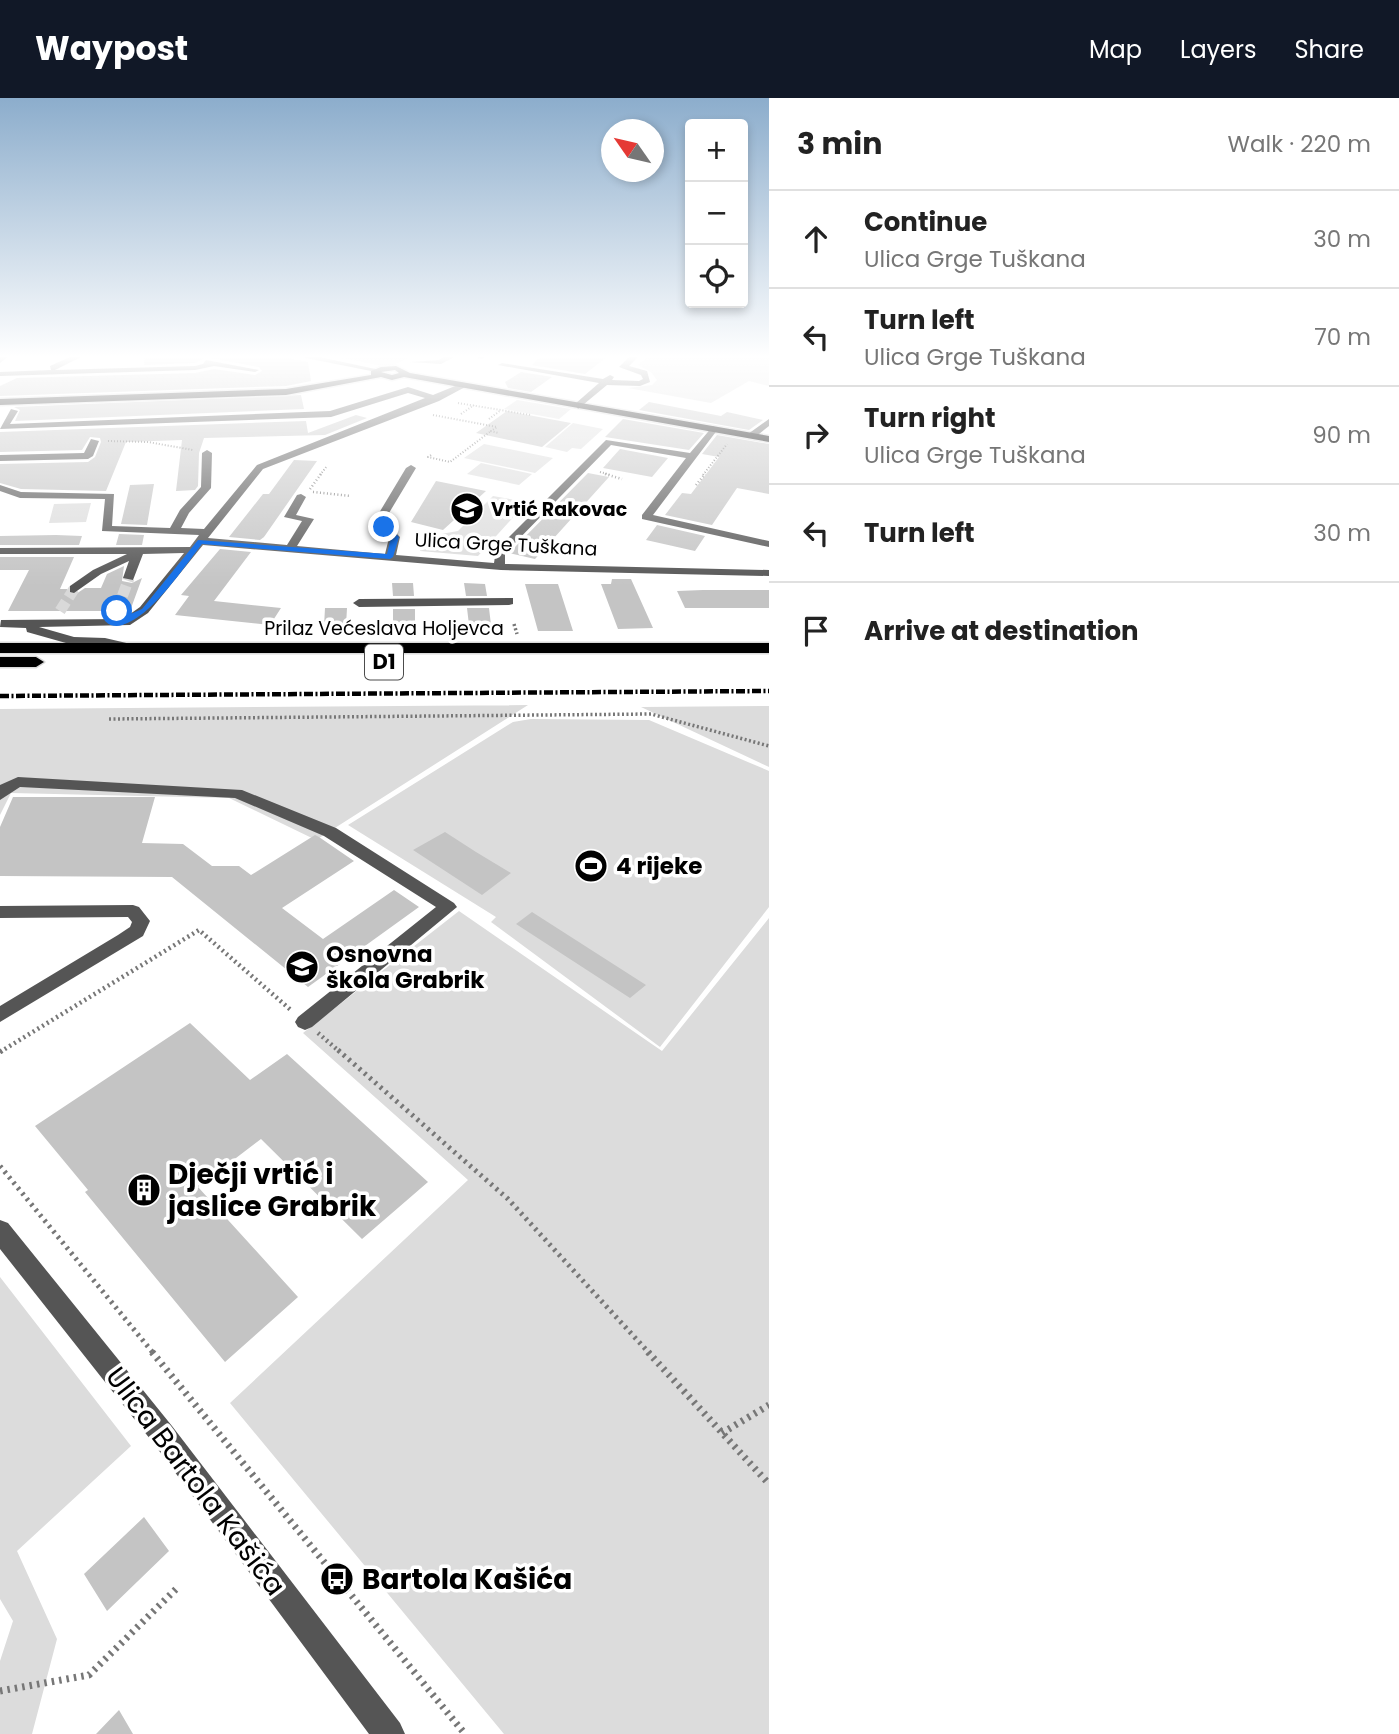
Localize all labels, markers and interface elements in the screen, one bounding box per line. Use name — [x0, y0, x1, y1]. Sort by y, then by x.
text: Waypost — [35, 25, 188, 72]
text: Map — [1089, 33, 1142, 66]
text: Layers — [1180, 33, 1256, 66]
text: Share — [1294, 33, 1364, 66]
north arrow — [601, 119, 664, 182]
map controls — [685, 119, 748, 308]
button: + — [685, 119, 748, 182]
text: 3 min — [797, 122, 882, 165]
text: Walk · 220 m — [1228, 128, 1371, 160]
button: − — [685, 182, 748, 245]
text: Continue — [864, 204, 987, 240]
icon: ahead — [797, 220, 835, 258]
text: 30 m — [1313, 223, 1371, 255]
text: Ulica Grge Tuškana — [864, 243, 1086, 275]
button: locate — [685, 245, 748, 308]
text: Turn left — [864, 302, 975, 338]
icon: left — [797, 318, 835, 356]
text: 70 m — [1314, 321, 1371, 353]
text: Ulica Grge Tuškana — [864, 341, 1086, 373]
text: Turn right — [864, 400, 996, 436]
icon: right — [797, 416, 835, 454]
text: 90 m — [1312, 419, 1371, 451]
text: Ulica Grge Tuškana — [864, 439, 1086, 471]
school or university icon: Vrtić Rakovac — [448, 490, 486, 528]
place label: Vrtić Rakovac — [491, 496, 627, 523]
route end — [368, 511, 399, 542]
icon: left — [797, 514, 835, 552]
text: Turn left — [864, 515, 975, 551]
text: 30 m — [1313, 517, 1371, 549]
street label: Ulica Grge Tuškana — [414, 526, 598, 563]
route start — [101, 595, 132, 626]
icon: arrive — [797, 612, 835, 650]
text: Arrive at destination — [864, 613, 1139, 649]
street label: Prilaz Većeslava Holjevca — [264, 615, 504, 642]
road number: D1 — [365, 644, 403, 680]
sports icon: 4 rijeke — [572, 847, 610, 885]
place label: 4 rijeke — [616, 850, 702, 882]
place label: Osnovna škola Grabrik — [326, 938, 485, 996]
school or university icon: Osnovna škola Grabrik — [283, 948, 321, 986]
place label: Dječji vrtić i jaslice Grabrik — [167, 1155, 377, 1226]
building icon: Dječji vrtić i jaslice Grabrik — [125, 1171, 163, 1209]
street label: Ulica Bartola Kašića — [97, 1359, 295, 1604]
bus stop icon: Bartola Kašića — [318, 1560, 356, 1598]
place label: Bartola Kašića — [362, 1560, 572, 1599]

